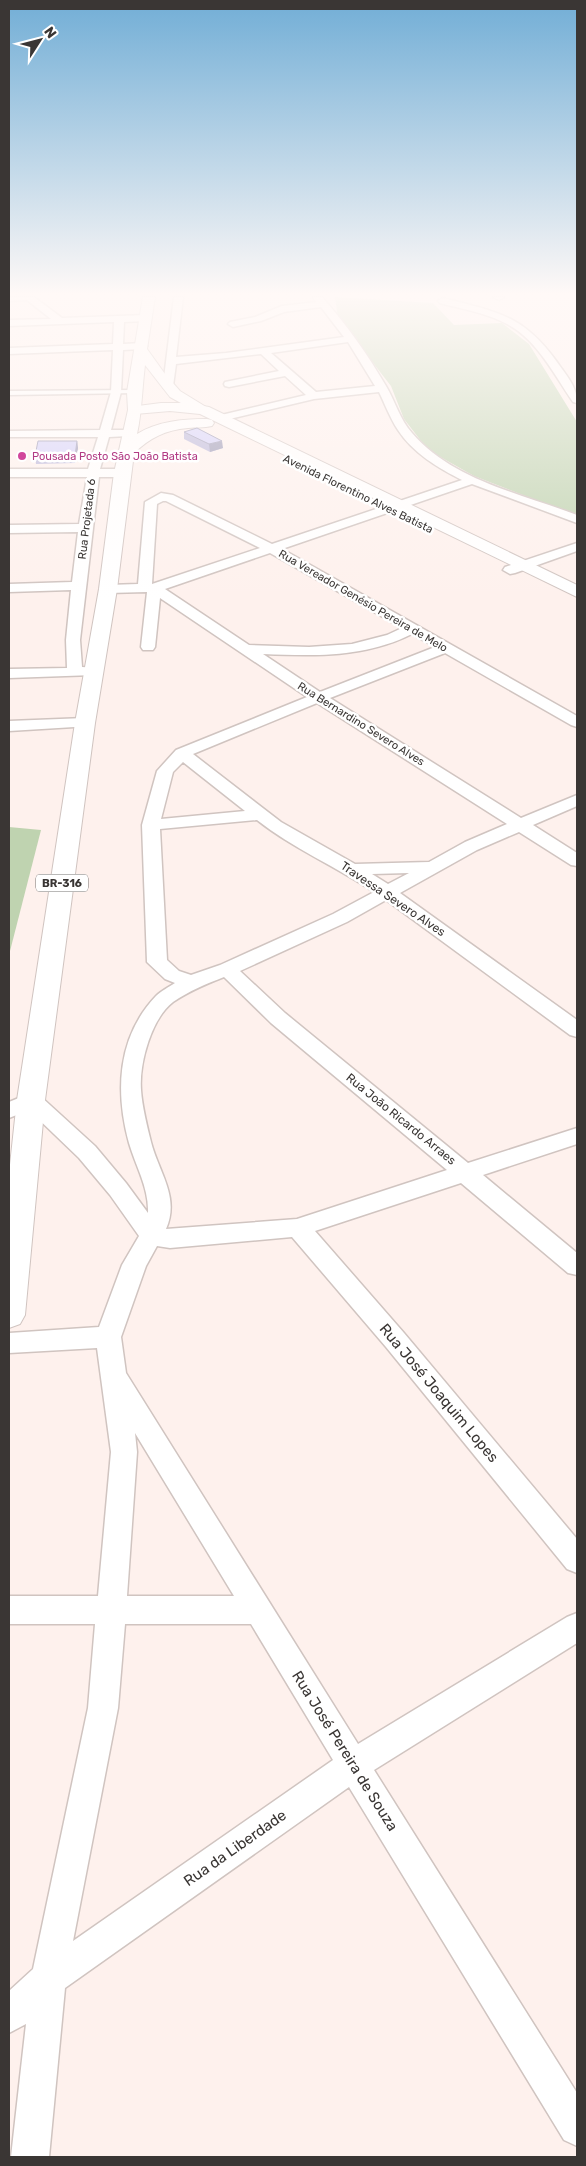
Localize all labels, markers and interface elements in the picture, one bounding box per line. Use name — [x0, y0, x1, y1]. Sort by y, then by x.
north arrow — [15, 15, 65, 65]
text: N — [40, 24, 60, 42]
marker: Pousada Posto São João Batista — [16, 450, 28, 462]
place label: Pousada Posto São João Batista — [32, 450, 198, 463]
street label: Avenida Florentino Alves Batista — [281, 452, 435, 536]
street label: Rua Projetada 6 — [76, 478, 98, 560]
street label: Rua Vereador Genésio Pereira de Melo — [276, 547, 450, 655]
street label: Rua Bernardino Severo Alves — [295, 679, 427, 769]
street label: Travessa Severo Alves — [338, 859, 448, 939]
road number: BR-316 — [36, 874, 88, 891]
street label: Rua João Ricardo Arraes — [343, 1070, 459, 1168]
street label: Rua José Joaquim Lopes — [376, 1320, 503, 1466]
street label: Rua José Pereira de Souza — [288, 1668, 402, 1834]
street label: Rua da Liberdade — [180, 1806, 290, 1890]

